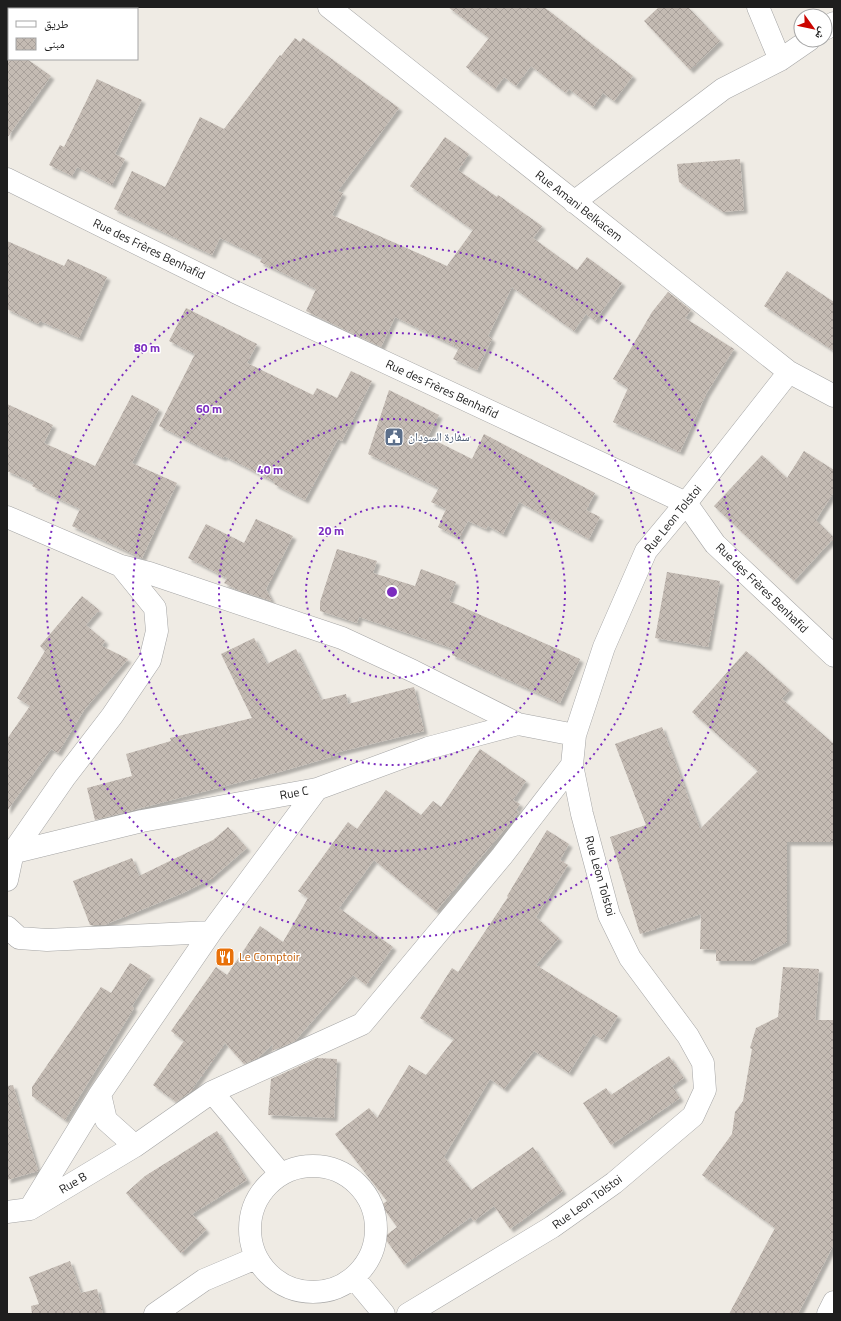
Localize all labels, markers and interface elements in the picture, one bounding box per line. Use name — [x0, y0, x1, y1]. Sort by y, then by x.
legend — [8, 8, 138, 60]
north arrow — [793, 8, 833, 48]
text: طريق — [44, 14, 69, 33]
text: ش — [811, 24, 831, 43]
text: مبنى — [44, 34, 65, 53]
street label: Rue Amani Belkacem — [531, 165, 627, 246]
street label: Rue des Frères Benhafid — [90, 213, 209, 284]
text: 80 m — [134, 338, 160, 357]
street label: Rue des Frères Benhafid — [383, 354, 502, 423]
text: 60 m — [196, 399, 222, 418]
public building icon: سفارة السودان — [383, 426, 405, 448]
place label: سفارة السودان — [408, 427, 470, 446]
text: 40 m — [257, 460, 283, 479]
street label: Rue Leon Tolstoi — [639, 481, 706, 557]
text: 20 m — [318, 521, 344, 540]
street label: Rue des Frères Benhafid — [712, 538, 813, 637]
centre of rings — [385, 585, 399, 599]
street label: Rue C — [278, 781, 310, 804]
street label: Rue Leon Tolstoi — [580, 834, 621, 918]
restaurant icon: Le Comptoir — [214, 946, 236, 968]
place label: Le Comptoir — [239, 947, 300, 966]
street label: Rue B — [55, 1167, 90, 1198]
street label: Rue Leon Tolstoi — [548, 1170, 626, 1234]

